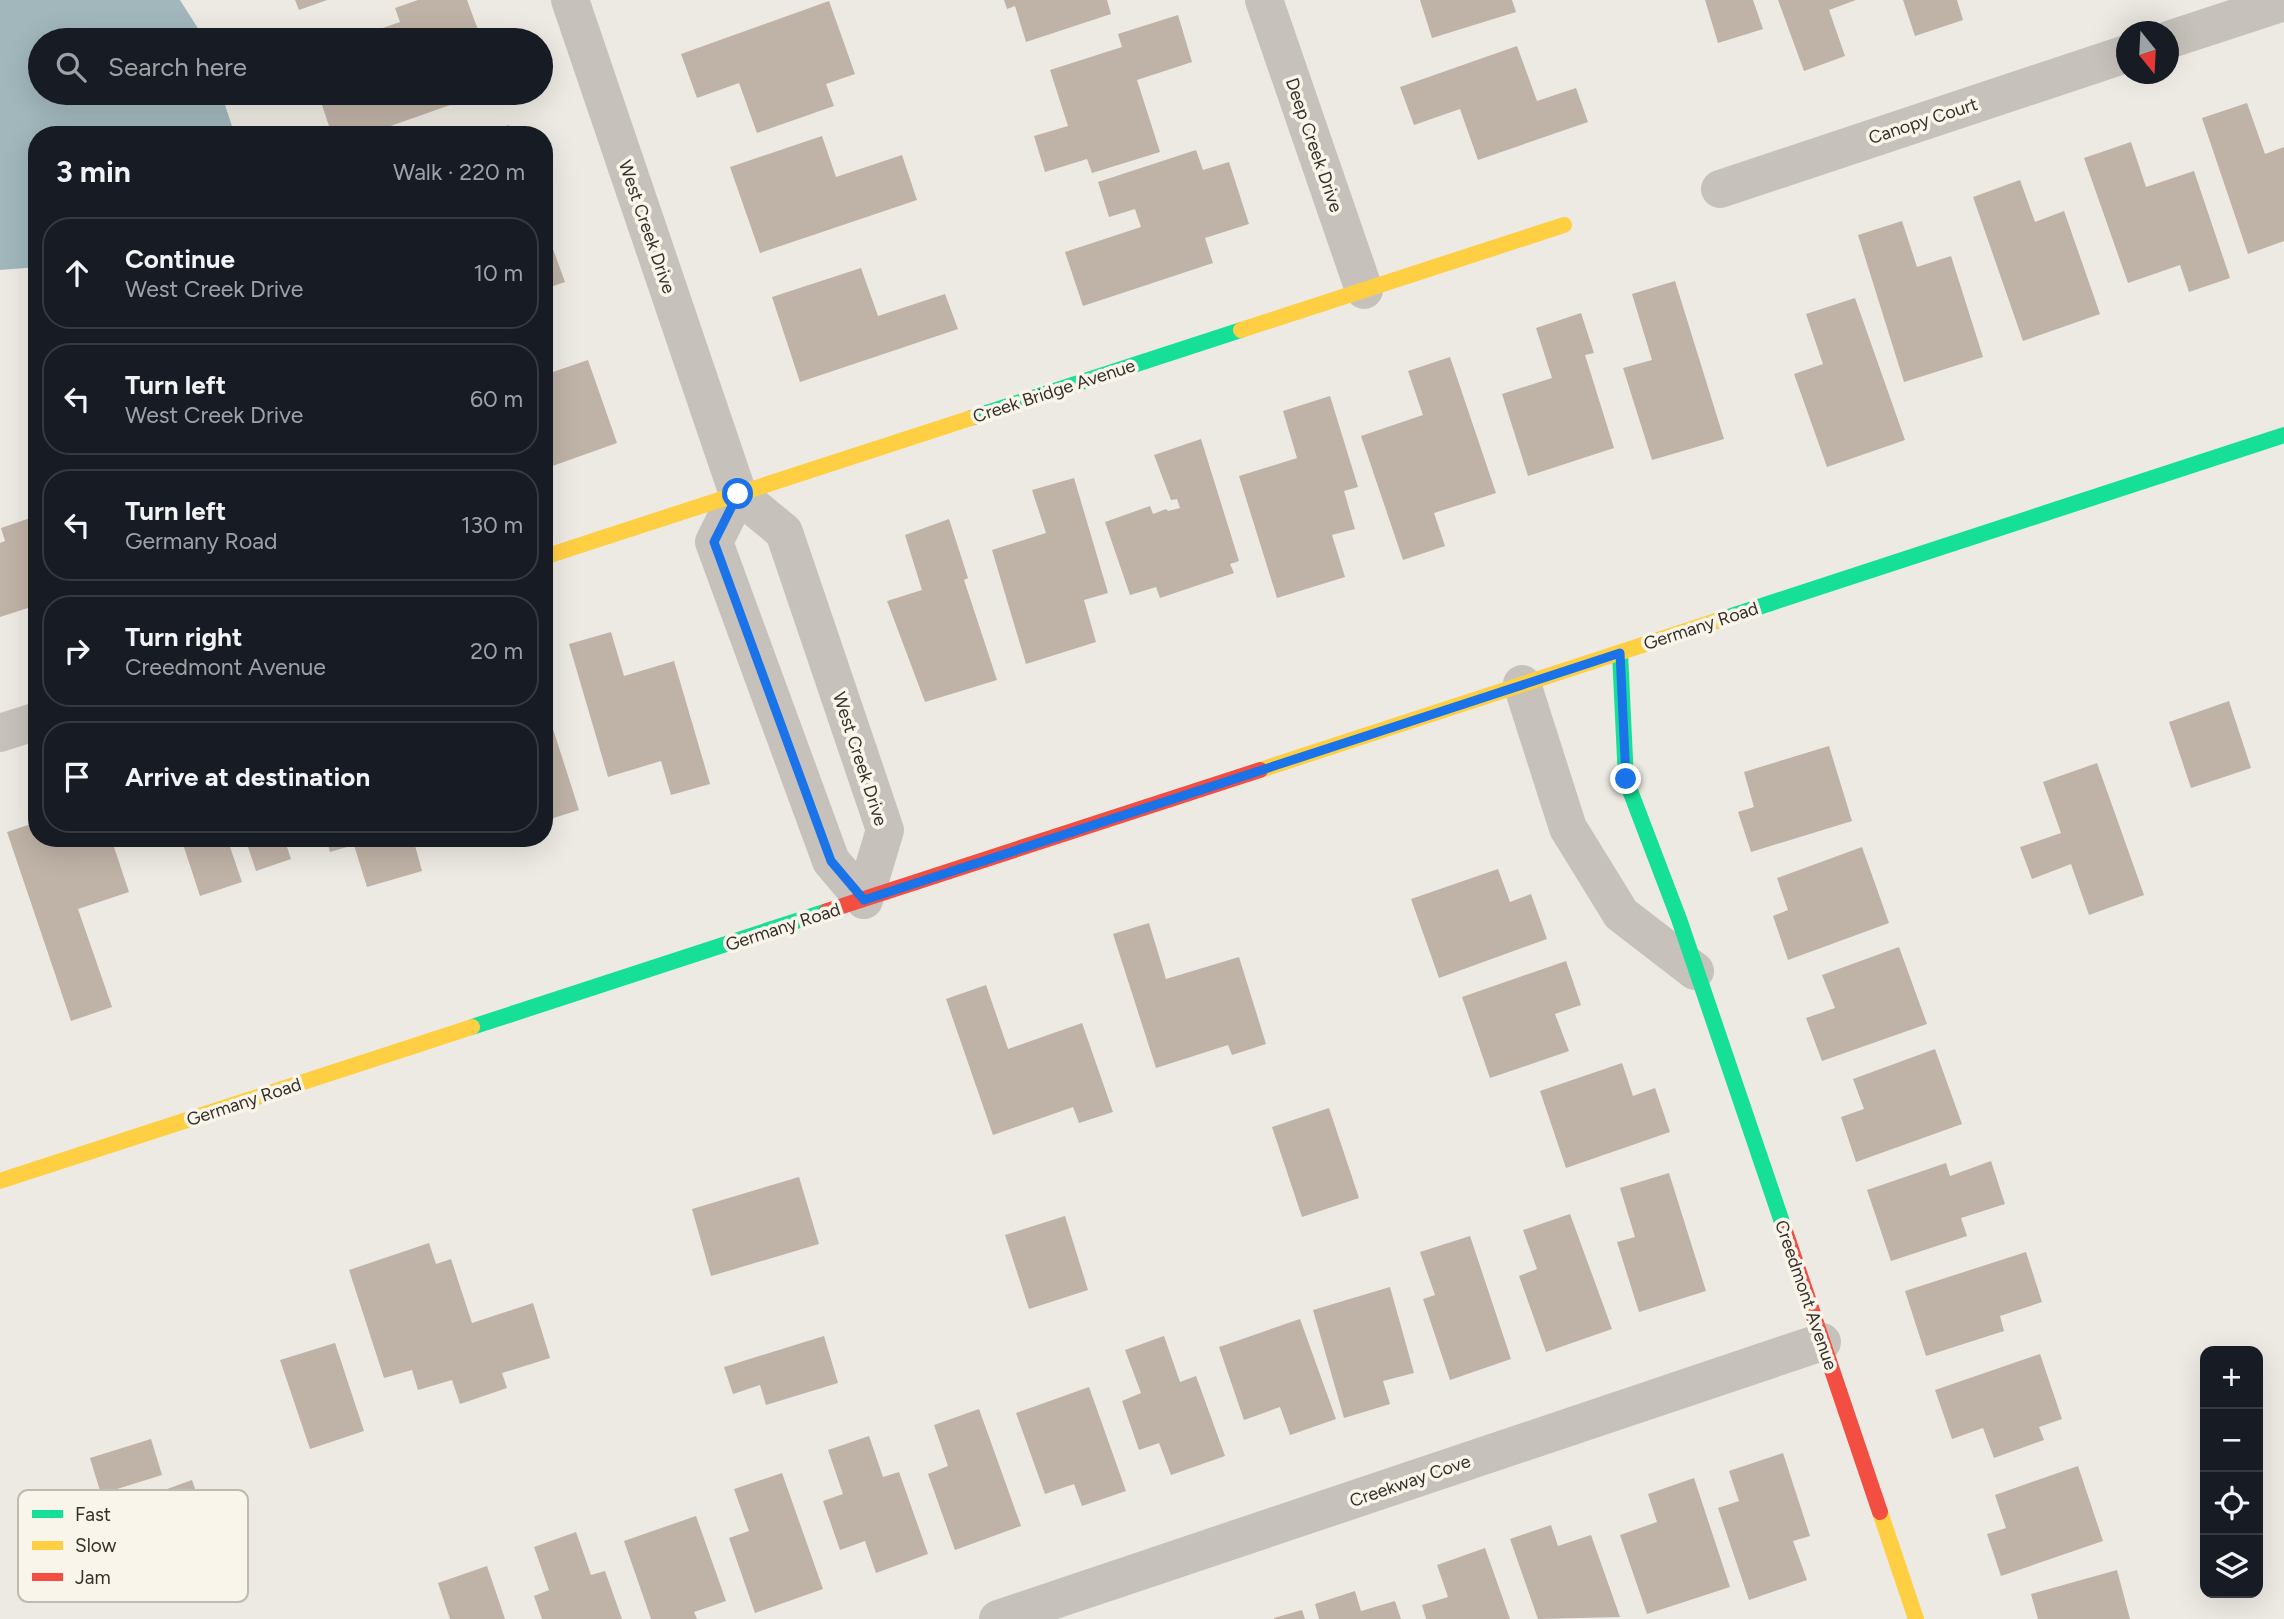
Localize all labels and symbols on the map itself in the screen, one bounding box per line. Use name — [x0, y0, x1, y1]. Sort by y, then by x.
north arrow — [2116, 21, 2179, 84]
street label: Deep Creek Drive — [1281, 75, 1347, 215]
street label: Canopy Court — [1866, 93, 1980, 149]
street label: West Creek Drive — [614, 157, 680, 297]
street label: Creek Bridge Avenue — [970, 354, 1138, 428]
route start — [722, 478, 753, 509]
street label: Germany Road — [1641, 597, 1761, 655]
street label: West Creek Drive — [828, 689, 892, 829]
route end — [1610, 763, 1641, 794]
street label: Germany Road — [723, 898, 843, 956]
street label: Germany Road — [184, 1073, 304, 1131]
street label: Creedmont Avenue — [1770, 1217, 1842, 1373]
street label: Creekway Cove — [1347, 1450, 1474, 1512]
legend — [18, 1490, 248, 1602]
text: Fast — [75, 1503, 111, 1526]
text: Slow — [75, 1534, 117, 1557]
text: Jam — [75, 1566, 111, 1589]

